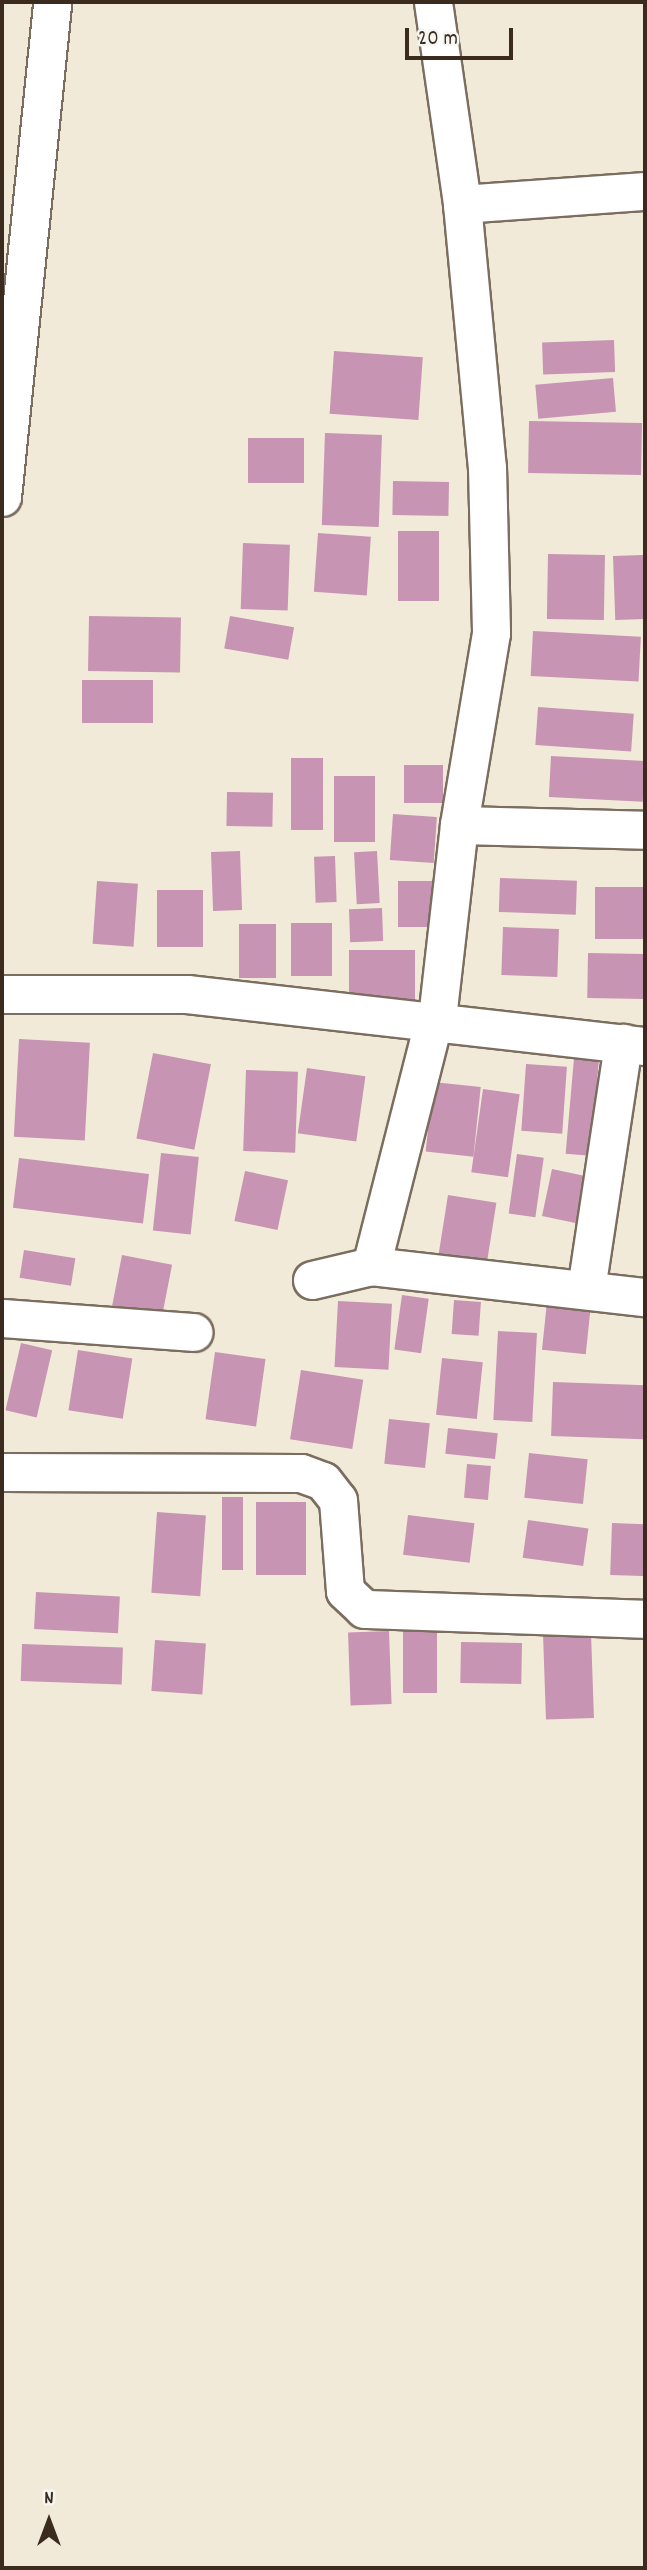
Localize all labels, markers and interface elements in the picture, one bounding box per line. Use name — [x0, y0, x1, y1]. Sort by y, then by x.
scale bar — [409, 14, 518, 58]
text: 20 m — [418, 25, 458, 55]
north arrow — [14, 2486, 84, 2556]
text: N — [44, 2486, 54, 2513]

